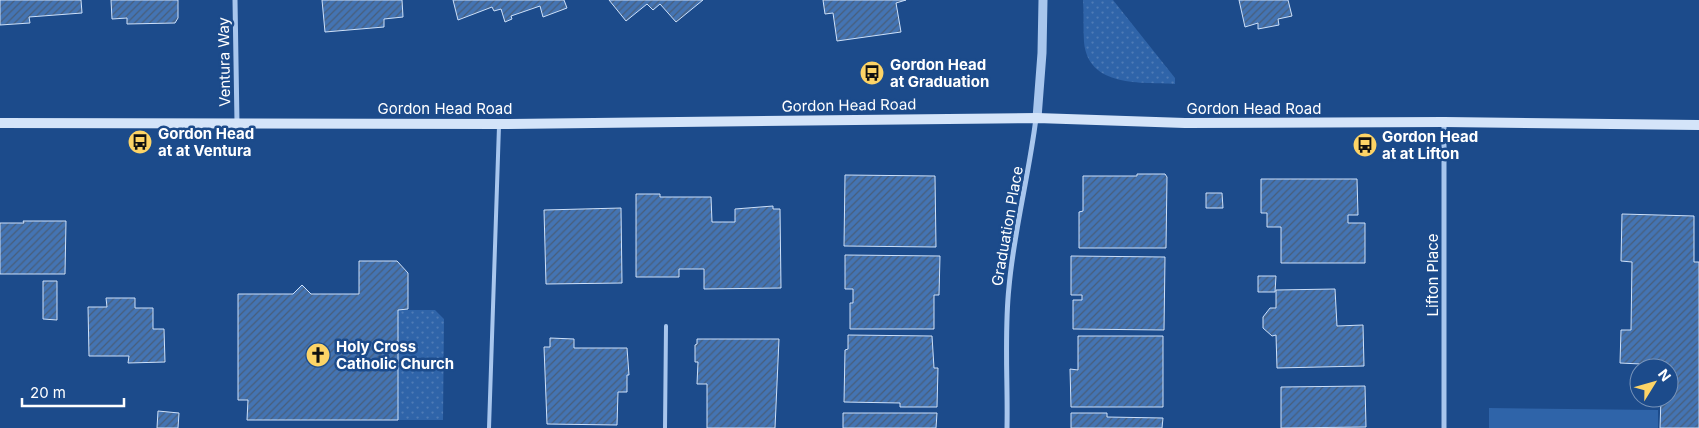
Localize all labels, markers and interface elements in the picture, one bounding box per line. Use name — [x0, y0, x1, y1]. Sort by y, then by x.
street label: Ventura Way — [214, 16, 234, 107]
place label: Gordon Head at Graduation — [890, 55, 989, 91]
bus stop icon: Gordon Head at Graduation — [859, 60, 885, 86]
street label: Gordon Head Road — [781, 94, 917, 116]
street label: Gordon Head Road — [378, 99, 512, 118]
street label: Gordon Head Road — [1187, 99, 1321, 118]
place label: Gordon Head at at Ventura — [158, 124, 254, 160]
place label: Gordon Head at at Lifton — [1382, 127, 1478, 163]
bus stop icon: Gordon Head at at Ventura — [127, 129, 153, 155]
bus stop icon: Gordon Head at at Lifton — [1352, 132, 1378, 158]
street label: Graduation Place — [987, 165, 1027, 287]
street label: Lifton Place — [1423, 234, 1442, 316]
place label: Holy Cross Catholic Church — [336, 337, 454, 373]
church icon: Holy Cross Catholic Church — [305, 342, 331, 368]
north arrow — [1629, 358, 1679, 408]
text: N — [1655, 365, 1675, 384]
scale bar — [22, 376, 125, 408]
text: 20 m — [30, 383, 66, 402]

